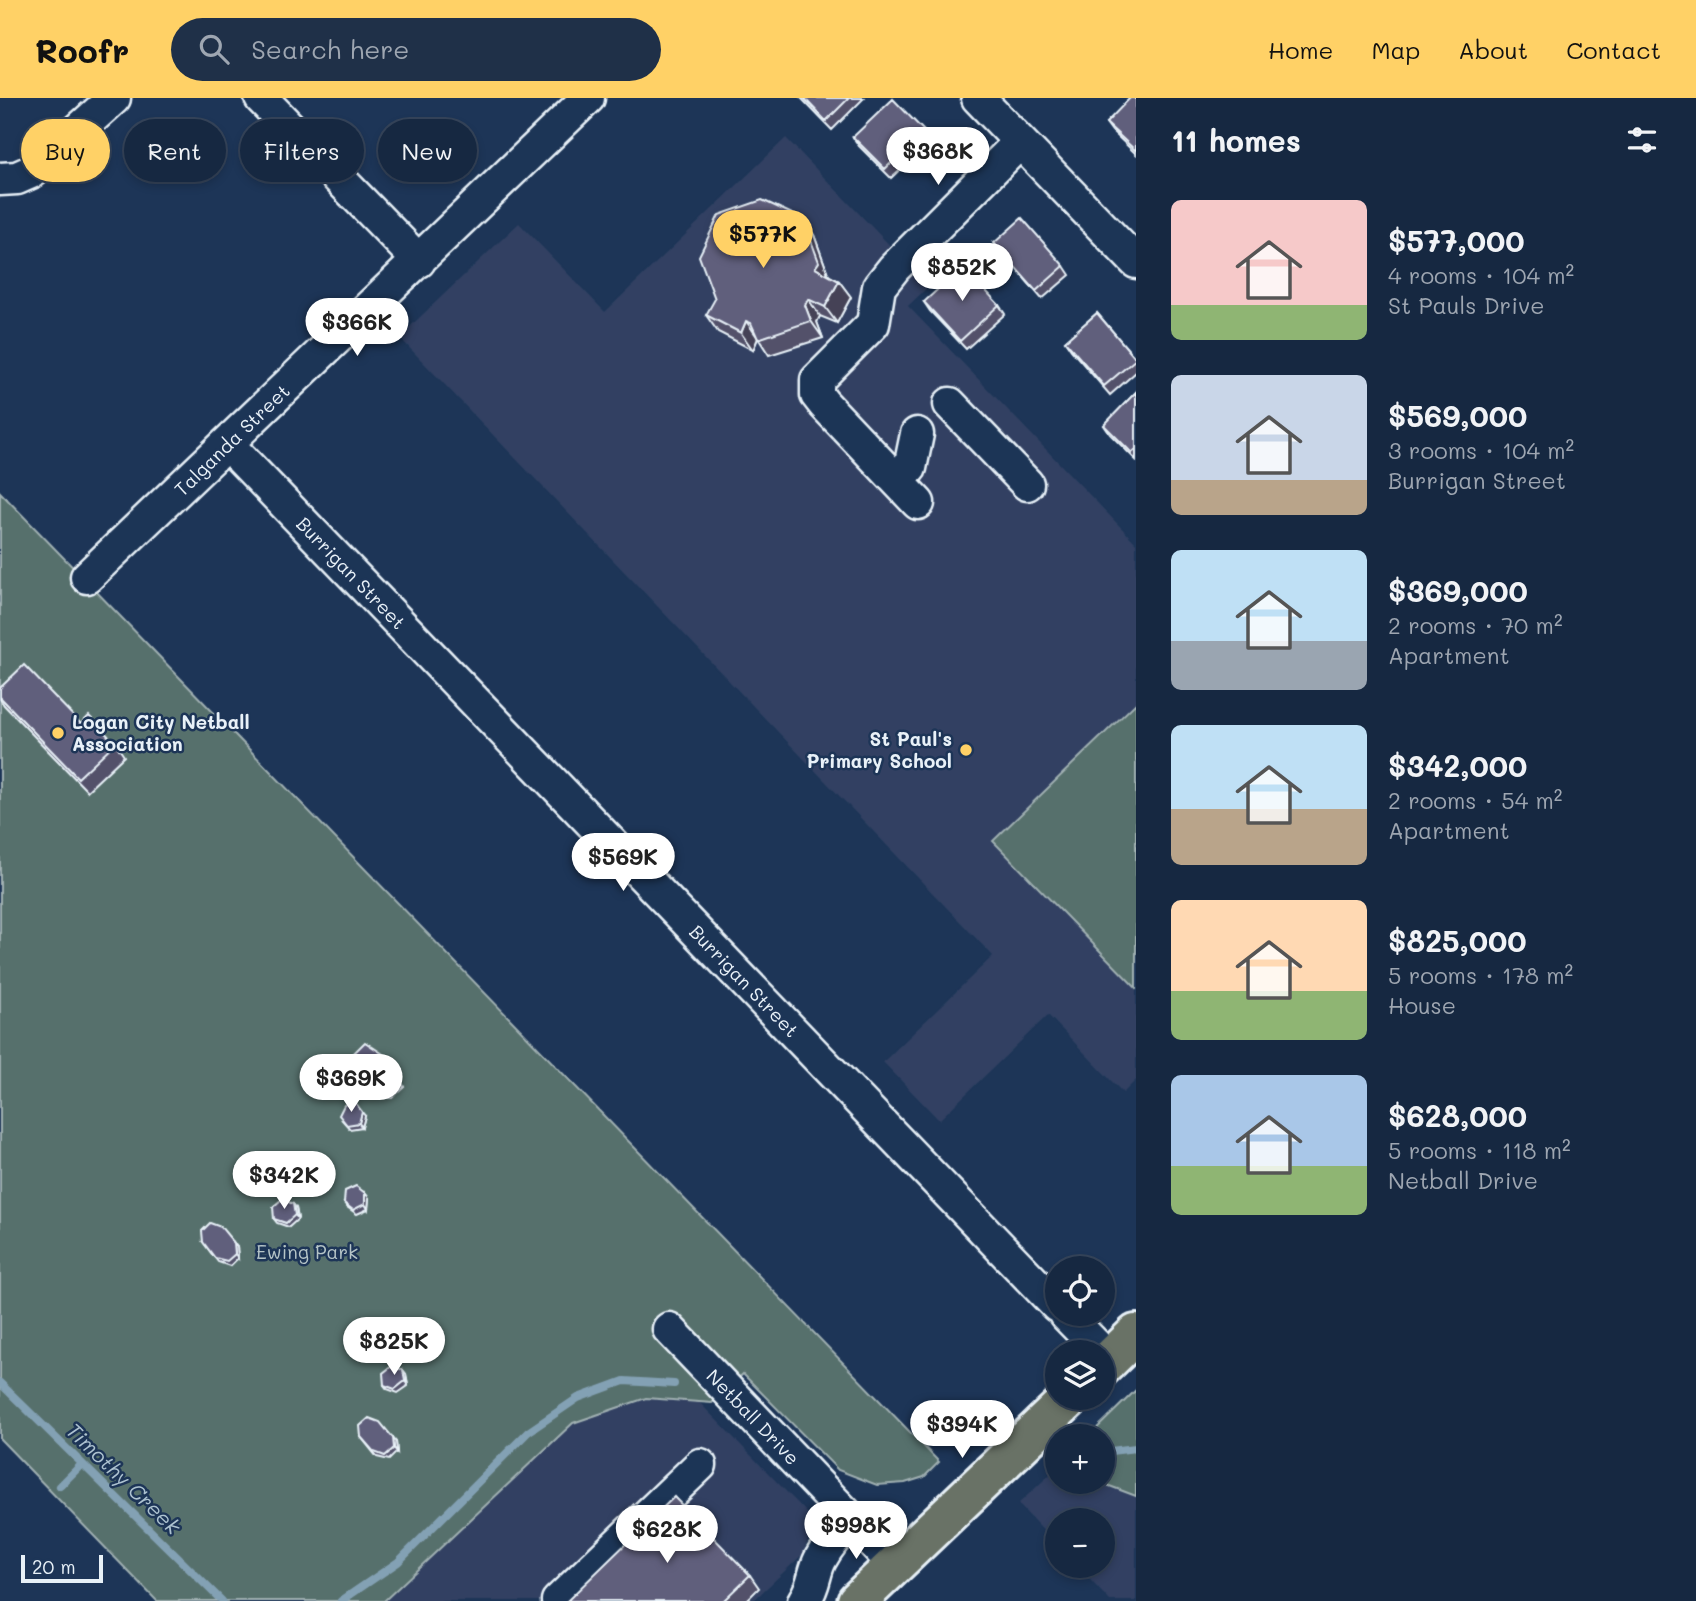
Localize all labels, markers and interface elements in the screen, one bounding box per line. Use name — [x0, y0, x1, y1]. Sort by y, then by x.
search box — [171, 18, 661, 81]
text: Roofr — [35, 28, 129, 71]
icon: search — [195, 30, 233, 68]
text: Search here — [251, 32, 409, 66]
text: Home — [1268, 34, 1333, 65]
text: Map — [1371, 34, 1420, 65]
text: About — [1458, 34, 1528, 65]
text: Contact — [1566, 34, 1661, 65]
chip: Buy — [21, 119, 110, 182]
chip: Rent — [124, 119, 226, 182]
chip: Filters — [240, 119, 364, 182]
chip: New — [378, 119, 477, 182]
text: 11 homes — [1171, 120, 1301, 160]
icon: filters — [1623, 121, 1661, 159]
pin: $368K — [889, 127, 987, 187]
text: $368K — [902, 135, 974, 165]
pin: $577K — [714, 211, 812, 270]
text: $577K — [729, 218, 797, 248]
text: $577,000 — [1388, 220, 1525, 260]
icon: home — [1227, 228, 1311, 312]
pin: $852K — [913, 244, 1011, 303]
text: $852K — [927, 251, 997, 281]
text: 4 rooms · 104 m² — [1388, 260, 1574, 290]
text: St Pauls Drive — [1388, 290, 1545, 320]
pin: $366K — [308, 299, 406, 358]
text: $366K — [322, 306, 392, 336]
street label: Talganda Street — [169, 378, 295, 501]
text: $569,000 — [1388, 395, 1527, 435]
icon: home — [1227, 403, 1311, 487]
text: 3 rooms · 104 m² — [1388, 435, 1574, 465]
text: Burrigan Street — [1388, 465, 1566, 495]
street label: Burrigan Street — [291, 511, 411, 634]
text: $369,000 — [1388, 570, 1528, 610]
icon: home — [1227, 578, 1311, 662]
text: 2 rooms · 70 m² — [1388, 610, 1563, 640]
text: Apartment — [1388, 640, 1510, 670]
place label: Logan City Netball Association — [72, 709, 250, 756]
marker: Logan City Netball Association — [50, 725, 66, 741]
place label: St Paul's Primary School — [806, 726, 952, 773]
marker: St Paul's Primary School — [958, 742, 974, 758]
text: $342,000 — [1388, 745, 1527, 785]
icon: home — [1227, 753, 1311, 837]
text: 2 rooms · 54 m² — [1388, 785, 1563, 815]
text: Apartment — [1388, 815, 1510, 845]
pin: $569K — [574, 834, 672, 893]
text: $569K — [588, 841, 658, 871]
street label: Burrigan Street — [684, 919, 804, 1042]
text: $825,000 — [1388, 920, 1527, 960]
icon: home — [1227, 928, 1311, 1012]
text: 5 rooms · 178 m² — [1388, 960, 1573, 990]
text: House — [1388, 990, 1456, 1020]
pin: $369K — [302, 1054, 400, 1114]
text: $369K — [316, 1062, 386, 1092]
text: $628,000 — [1388, 1095, 1527, 1135]
icon: home — [1227, 1103, 1311, 1187]
text: 5 rooms · 118 m² — [1388, 1135, 1571, 1165]
pin: $342K — [235, 1152, 333, 1211]
text: $342K — [249, 1159, 319, 1189]
text: Netball Drive — [1388, 1165, 1538, 1195]
park label: Ewing Park — [256, 1239, 358, 1264]
map controls — [1045, 1256, 1115, 1578]
button: locate — [1045, 1256, 1115, 1326]
pin: $825K — [345, 1318, 443, 1377]
text: $825K — [359, 1325, 429, 1355]
button: layers — [1045, 1340, 1115, 1410]
street label: Netball Drive — [701, 1363, 805, 1470]
pin: $394K — [913, 1400, 1011, 1460]
text: $394K — [926, 1408, 998, 1438]
water label: Timothy Creek — [61, 1417, 188, 1540]
button: + — [1045, 1424, 1115, 1494]
pin: $998K — [807, 1502, 905, 1561]
pin: $628K — [618, 1506, 716, 1565]
button: − — [1045, 1508, 1115, 1578]
text: $998K — [820, 1509, 892, 1539]
text: $628K — [632, 1513, 702, 1543]
scale bar — [21, 1552, 103, 1584]
text: 20 m — [32, 1554, 76, 1579]

